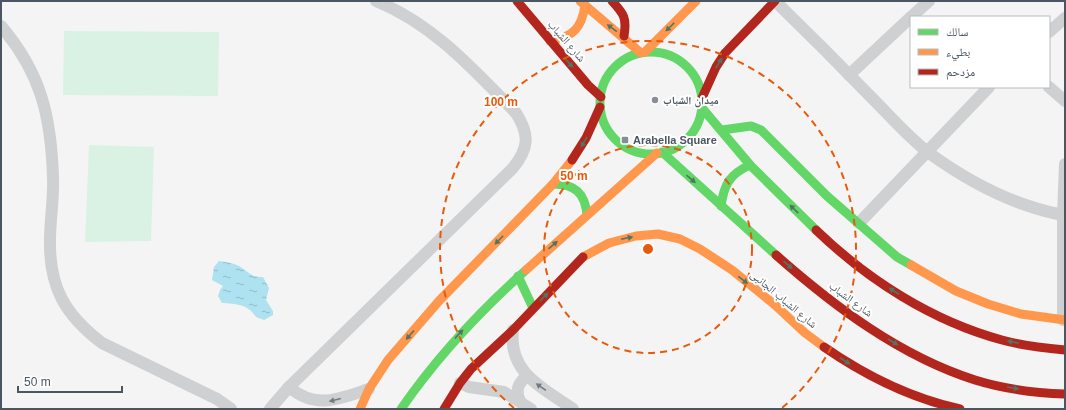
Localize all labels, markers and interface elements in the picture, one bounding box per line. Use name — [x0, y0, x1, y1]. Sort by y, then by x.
legend — [910, 16, 1050, 88]
street label: شارع الشباب — [545, 18, 588, 65]
one-way arrow — [666, 22, 675, 32]
one-way arrow — [606, 24, 617, 32]
text: سالك — [946, 25, 968, 39]
text: بطيء — [946, 45, 970, 62]
one-way arrow — [565, 57, 574, 68]
one-way arrow — [715, 58, 723, 68]
text: مزدحم — [946, 65, 975, 80]
place label: ميدان الشباب — [663, 94, 719, 108]
text: 100 m — [484, 95, 518, 109]
marker: ميدان الشباب — [650, 95, 660, 105]
place label: Arabella Square — [633, 134, 717, 146]
marker: Arabella Square — [620, 135, 630, 145]
one-way arrow — [580, 136, 587, 148]
text: 50 m — [560, 169, 588, 183]
one-way arrow — [685, 174, 696, 183]
one-way arrow — [789, 204, 799, 213]
one-way arrow — [621, 234, 633, 240]
one-way arrow — [494, 235, 504, 245]
one-way arrow — [548, 240, 559, 249]
centre of rings — [641, 242, 655, 256]
one-way arrow — [782, 261, 793, 270]
street label: شارع الشباب الجانبى — [748, 268, 819, 331]
one-way arrow — [738, 276, 749, 285]
street label: شارع الشباب — [826, 279, 875, 320]
one-way arrow — [888, 288, 900, 295]
one-way arrow — [539, 292, 549, 302]
one-way arrow — [454, 329, 464, 339]
one-way arrow — [405, 330, 415, 340]
one-way arrow — [887, 338, 899, 345]
one-way arrow — [1006, 339, 1019, 345]
one-way arrow — [839, 357, 851, 364]
scale bar — [18, 368, 122, 394]
text: 50 m — [24, 375, 51, 389]
one-way arrow — [536, 383, 546, 391]
one-way arrow — [1007, 385, 1019, 391]
one-way arrow — [329, 397, 341, 403]

